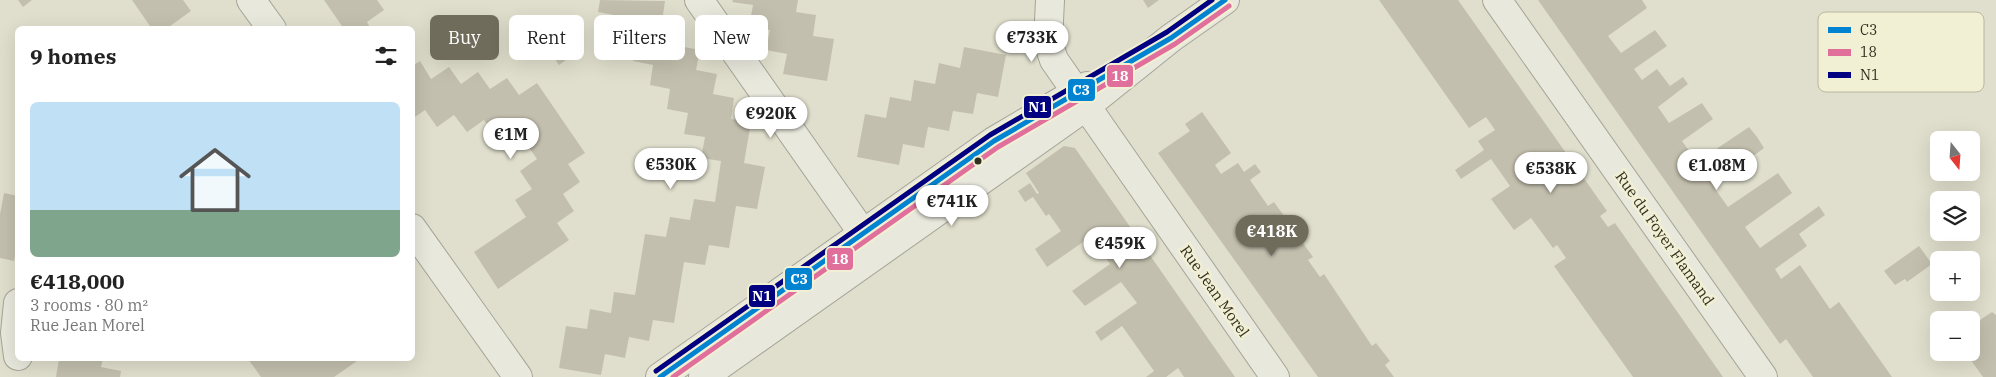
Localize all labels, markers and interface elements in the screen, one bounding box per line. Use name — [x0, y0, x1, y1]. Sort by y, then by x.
legend — [1818, 12, 1984, 92]
chip: Buy — [430, 15, 499, 60]
chip: Rent — [509, 15, 584, 60]
chip: Filters — [594, 15, 685, 60]
chip: New — [695, 15, 768, 60]
pin: €733K — [997, 20, 1067, 63]
text: C3 — [1860, 21, 1878, 39]
text: €733K — [1006, 27, 1058, 47]
text: 9 homes — [30, 42, 116, 70]
icon: filters — [372, 42, 400, 70]
text: 18 — [1860, 43, 1877, 61]
line badge: 18 — [1106, 64, 1134, 88]
text: N1 — [1860, 66, 1879, 84]
text: 18 — [1112, 67, 1128, 85]
line badge: C3 — [1067, 78, 1096, 102]
text: C3 — [1072, 81, 1090, 99]
line badge: N1 — [1023, 95, 1052, 119]
pin: €920K — [736, 96, 806, 139]
text: N1 — [1028, 98, 1048, 116]
text: €920K — [745, 103, 797, 123]
pin: €1M — [487, 118, 535, 160]
text: €1M — [494, 124, 528, 144]
north arrow — [1930, 131, 1980, 181]
map controls — [1930, 131, 1980, 361]
icon: home — [170, 135, 260, 225]
pin: €530K — [636, 148, 706, 190]
pin: €1.08M — [1676, 148, 1758, 191]
pin: €538K — [1516, 152, 1586, 194]
text: €530K — [645, 154, 697, 174]
text: €1.08M — [1688, 155, 1746, 175]
unlabelled marker — [973, 156, 983, 166]
text: €538K — [1525, 158, 1577, 178]
street label: Rue du Foyer Flamand — [1612, 167, 1718, 309]
pin: €741K — [917, 184, 987, 227]
text: €741K — [926, 191, 978, 211]
button: layers — [1930, 191, 1980, 241]
pin: €418K — [1237, 214, 1307, 257]
text: €418K — [1246, 221, 1298, 241]
pin: €459K — [1085, 226, 1155, 269]
text: €459K — [1094, 233, 1146, 253]
street label: Rue Jean Morel — [1176, 241, 1254, 341]
line badge: 18 — [826, 247, 854, 271]
text: 18 — [832, 250, 848, 268]
button: + — [1930, 251, 1980, 301]
text: €418,000 — [30, 267, 125, 295]
line badge: C3 — [784, 267, 813, 291]
text: C3 — [790, 270, 808, 288]
line badge: N1 — [748, 284, 776, 308]
text: N1 — [752, 287, 772, 305]
text: 3 rooms · 80 m² — [30, 295, 148, 315]
button: − — [1930, 311, 1980, 361]
text: Rue Jean Morel — [30, 315, 145, 335]

